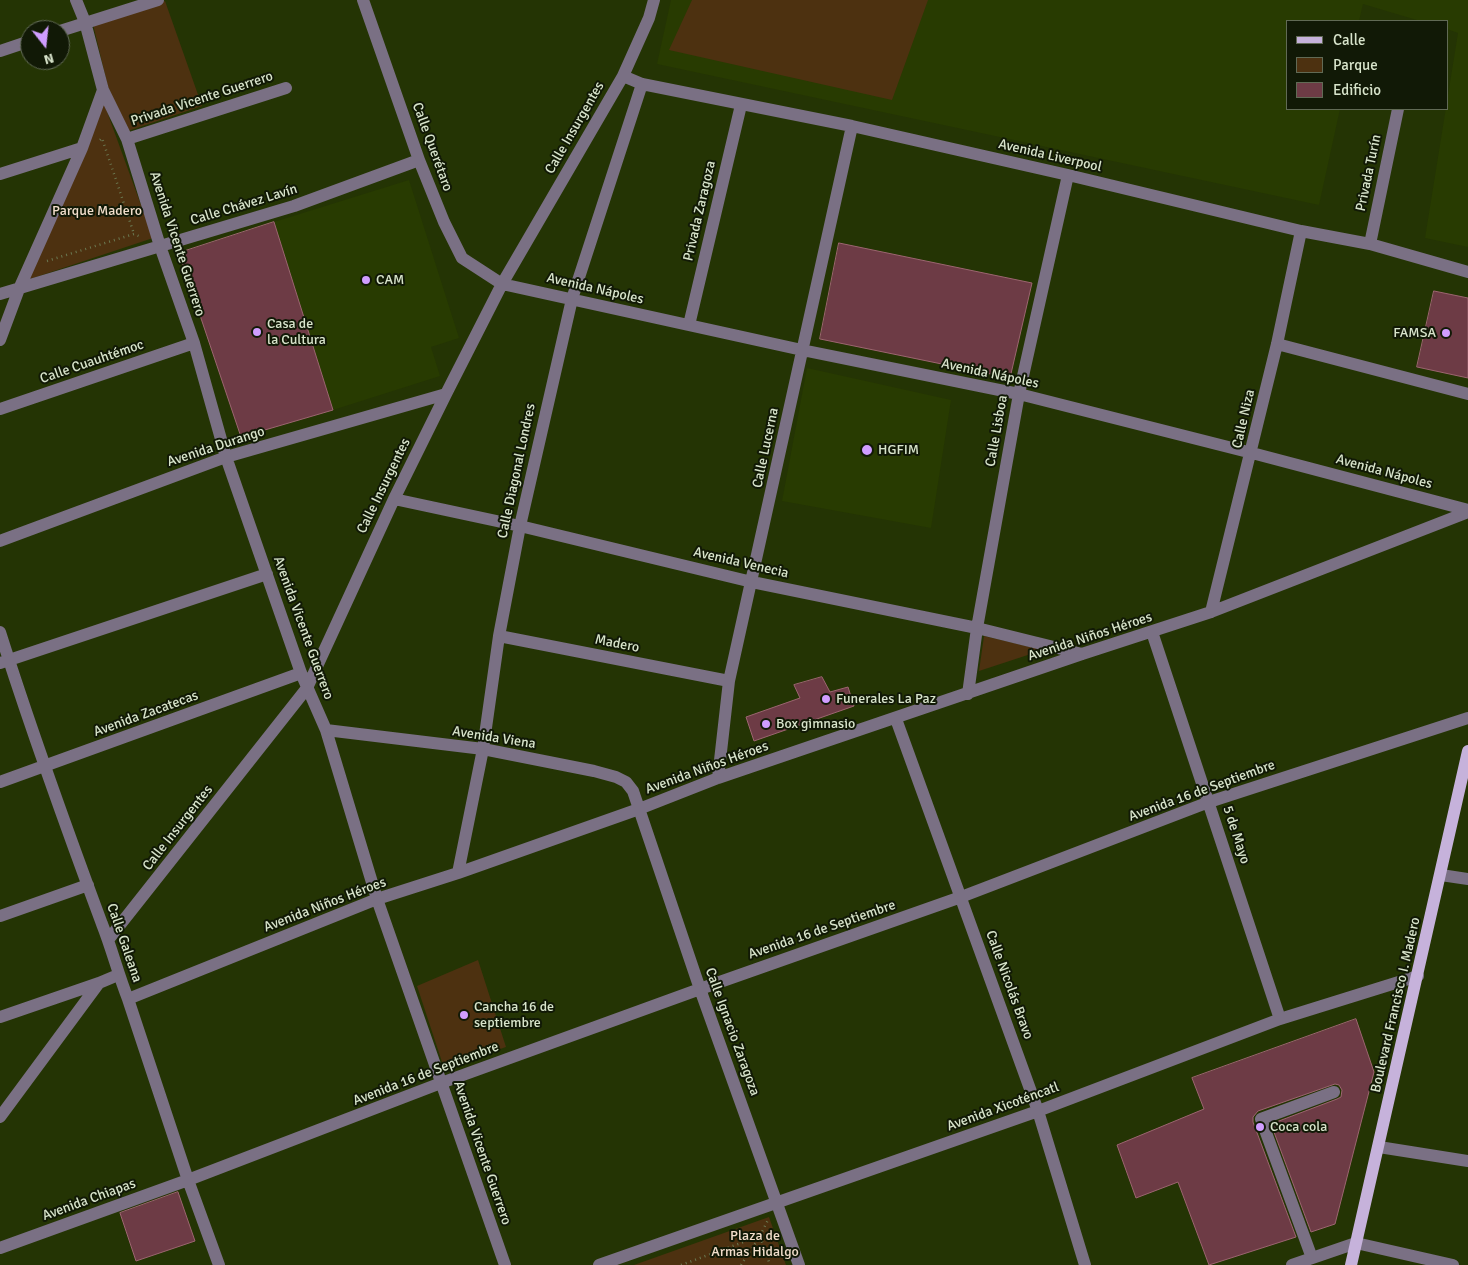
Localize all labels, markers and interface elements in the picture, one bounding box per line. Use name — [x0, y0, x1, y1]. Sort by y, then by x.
north arrow — [20, 20, 70, 70]
legend — [1286, 20, 1448, 110]
text: Calle — [1333, 31, 1366, 49]
text: N — [42, 49, 56, 68]
text: Parque — [1333, 56, 1378, 74]
street label: Privada Vicente Guerrero — [129, 68, 275, 130]
street label: Calle Insurgentes — [542, 79, 608, 177]
text: Edificio — [1333, 81, 1381, 99]
street label: Calle Querétaro — [408, 100, 456, 194]
street label: Privada Turín — [1353, 133, 1385, 213]
street label: Avenida Liverpool — [997, 136, 1103, 176]
street label: Privada Zaragoza — [680, 159, 720, 263]
street label: Avenida Vicente Guerrero — [146, 169, 208, 319]
street label: Calle Chávez Lavín — [189, 181, 299, 229]
park label: Parque Madero — [52, 203, 142, 219]
street label: Avenida Nápoles — [545, 270, 645, 308]
place label: CAM — [376, 272, 404, 288]
marker: CAM — [360, 274, 372, 286]
place label: Casa de la Cultura — [267, 316, 326, 348]
place label: FAMSA — [1393, 325, 1436, 341]
marker: Casa de la Cultura — [251, 326, 263, 338]
marker: FAMSA — [1440, 327, 1452, 339]
street label: Calle Cuauhtémoc — [38, 336, 146, 388]
street label: Avenida Nápoles — [940, 355, 1040, 393]
street label: Calle Niza — [1229, 388, 1259, 450]
street label: Calle Lisboa — [982, 394, 1012, 468]
street label: Calle Diagonal Londres — [495, 402, 539, 540]
street label: Calle Lucerna — [749, 406, 783, 490]
street label: Avenida Durango — [165, 423, 267, 471]
street label: Calle Insurgentes — [354, 436, 414, 536]
place label: HGFIM — [878, 442, 919, 458]
marker: HGFIM — [860, 443, 874, 457]
street label: Avenida Nápoles — [1334, 451, 1434, 493]
street label: Avenida Venecia — [692, 544, 790, 582]
street label: Avenida Vicente Guerrero — [269, 554, 337, 702]
street label: Avenida Niños Héroes — [1026, 609, 1154, 665]
street label: Madero — [593, 631, 641, 657]
street label: Avenida Zacatecas — [91, 687, 201, 741]
place label: Funerales La Paz — [836, 691, 936, 707]
marker: Funerales La Paz — [820, 693, 832, 705]
place label: Box gimnasio — [776, 716, 855, 732]
marker: Box gimnasio — [760, 718, 772, 730]
street label: Avenida Viena — [451, 723, 537, 753]
street label: Avenida Niños Héroes — [643, 738, 771, 798]
street label: Avenida 16 de Septiembre — [1126, 757, 1278, 825]
street label: Calle Insurgentes — [139, 782, 217, 874]
street label: 5 de Mayo — [1219, 804, 1253, 866]
street label: Avenida Niños Héroes — [261, 874, 389, 936]
street label: Avenida 16 de Septiembre — [746, 897, 898, 963]
street label: Calle Galeana — [103, 901, 145, 985]
street label: Boulevard Francisco I. Madero — [1368, 916, 1424, 1094]
street label: Calle Nicolás Bravo — [981, 928, 1037, 1042]
street label: Calle Ignacio Zaragoza — [701, 966, 763, 1098]
place label: Cancha 16 de septiembre — [474, 999, 554, 1032]
marker: Cancha 16 de septiembre — [458, 1009, 470, 1021]
street label: Avenida 16 de Septiembre — [351, 1038, 501, 1110]
street label: Avenida Vicente Guerrero — [449, 1079, 515, 1227]
street label: Avenida Xicoténcatl — [945, 1079, 1061, 1135]
place label: Coca cola — [1270, 1119, 1327, 1135]
marker: Coca cola — [1254, 1121, 1266, 1133]
street label: Avenida Chiapas — [40, 1175, 138, 1225]
park label: Plaza de Armas Hidalgo — [711, 1228, 799, 1260]

